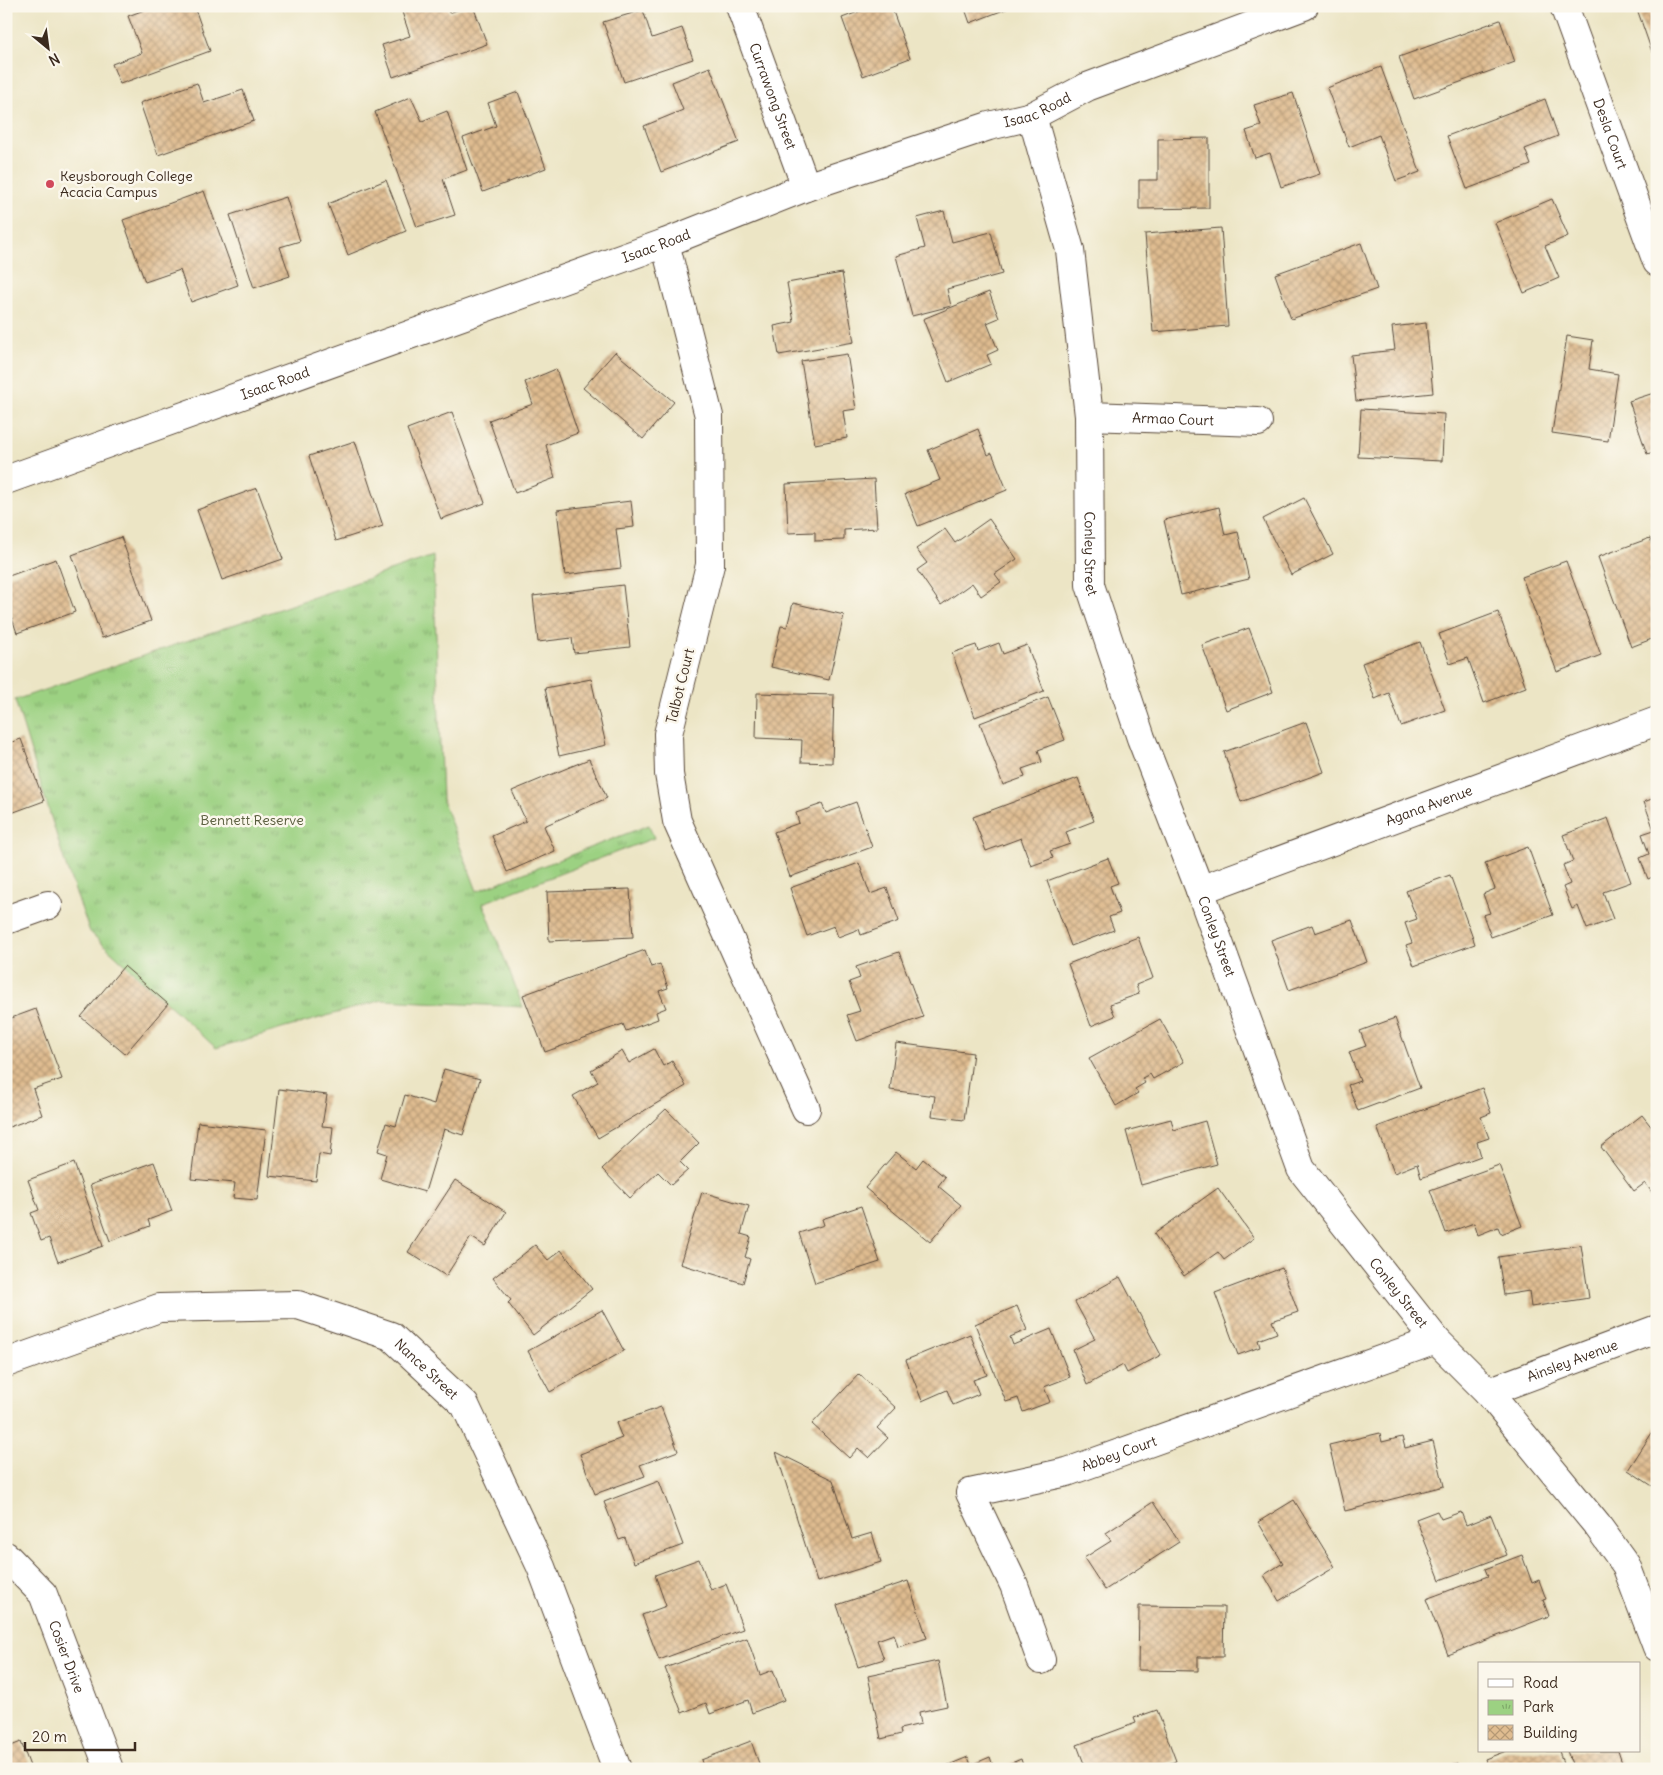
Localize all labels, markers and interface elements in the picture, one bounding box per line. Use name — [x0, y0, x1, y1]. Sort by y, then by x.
north arrow — [22, 22, 72, 72]
street label: Currawong Street — [745, 40, 801, 152]
text: N — [46, 49, 63, 70]
street label: Isaac Road — [1002, 88, 1074, 131]
street label: Desla Court — [1589, 96, 1632, 172]
place label: Keysborough College Acacia Campus — [60, 167, 193, 201]
marker: Keysborough College Acacia Campus — [44, 178, 56, 190]
street label: Isaac Road — [619, 225, 693, 267]
street label: Isaac Road — [238, 363, 312, 404]
street label: Armao Court — [1132, 409, 1214, 429]
street label: Conley Street — [1081, 511, 1102, 598]
street label: Talbot Court — [662, 646, 698, 725]
street label: Agana Avenue — [1383, 781, 1475, 830]
park label: Bennett Reserve — [200, 811, 304, 829]
street label: Conley Street — [1194, 894, 1240, 979]
street label: Conley Street — [1365, 1254, 1432, 1332]
street label: Nance Street — [391, 1335, 462, 1403]
street label: Ainsley Avenue — [1524, 1335, 1620, 1386]
street label: Abbey Court — [1079, 1432, 1159, 1475]
street label: Cosier Drive — [45, 1618, 88, 1695]
legend — [1478, 1662, 1640, 1752]
text: Road — [1523, 1673, 1558, 1692]
text: Park — [1523, 1697, 1554, 1716]
scale bar — [25, 1720, 135, 1752]
text: Building — [1523, 1723, 1578, 1742]
text: 20 m — [32, 1727, 67, 1746]

